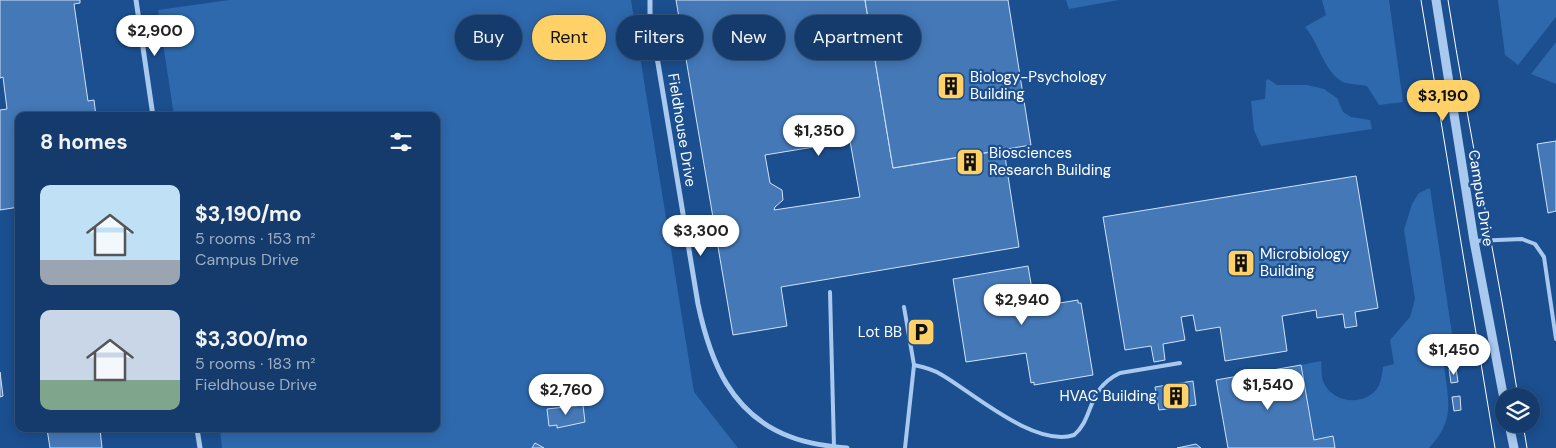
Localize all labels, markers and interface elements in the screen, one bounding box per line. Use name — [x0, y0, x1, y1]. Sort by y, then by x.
pin: $2,900 — [114, 15, 196, 57]
chip: Buy — [455, 15, 522, 60]
chip: Rent — [532, 15, 606, 60]
chip: Filters — [616, 15, 703, 60]
chip: New — [713, 15, 785, 60]
chip: Apartment — [795, 15, 921, 60]
text: $2,900 — [127, 20, 183, 41]
place label: Biology-Psychology Building — [970, 67, 1107, 104]
building icon: Biology-Psychology Building — [936, 71, 966, 101]
street label: Fieldhouse Drive — [663, 72, 701, 188]
pin: $3,190 — [1402, 80, 1484, 122]
text: $3,190 — [1418, 85, 1468, 106]
pin: $1,350 — [778, 114, 860, 157]
text: $1,350 — [794, 120, 844, 141]
text: 8 homes — [40, 128, 128, 156]
icon: filters — [387, 128, 415, 156]
place label: Biosciences Research Building — [989, 143, 1111, 180]
building icon: Biosciences Research Building — [955, 147, 985, 177]
street label: Campus Drive — [1464, 148, 1498, 248]
text: $3,190/mo — [195, 200, 302, 228]
icon: home — [80, 205, 140, 265]
pin: $3,300 — [660, 214, 742, 257]
text: $3,300 — [673, 220, 729, 241]
text: 5 rooms · 153 m² — [195, 228, 316, 249]
place label: Microbiology Building — [1260, 244, 1350, 281]
building icon: Microbiology Building — [1226, 248, 1256, 278]
text: Campus Drive — [195, 249, 299, 270]
pin: $2,940 — [981, 284, 1063, 326]
text: $2,940 — [995, 289, 1049, 310]
parking icon: Lot BB — [906, 317, 936, 347]
place label: Lot BB — [858, 322, 902, 342]
text: $3,300/mo — [195, 325, 308, 353]
icon: home — [80, 330, 140, 390]
pin: $1,450 — [1413, 334, 1495, 376]
text: $1,450 — [1428, 339, 1480, 360]
text: 5 rooms · 183 m² — [195, 353, 316, 374]
pin: $1,540 — [1227, 368, 1309, 411]
text: Fieldhouse Drive — [195, 374, 317, 395]
pin: $2,760 — [525, 374, 607, 416]
text: $1,540 — [1242, 374, 1294, 395]
text: $2,760 — [540, 379, 592, 400]
building icon: HVAC Building — [1161, 381, 1191, 411]
place label: HVAC Building — [1060, 386, 1157, 406]
map controls — [1495, 388, 1540, 433]
button: layers — [1495, 388, 1540, 433]

